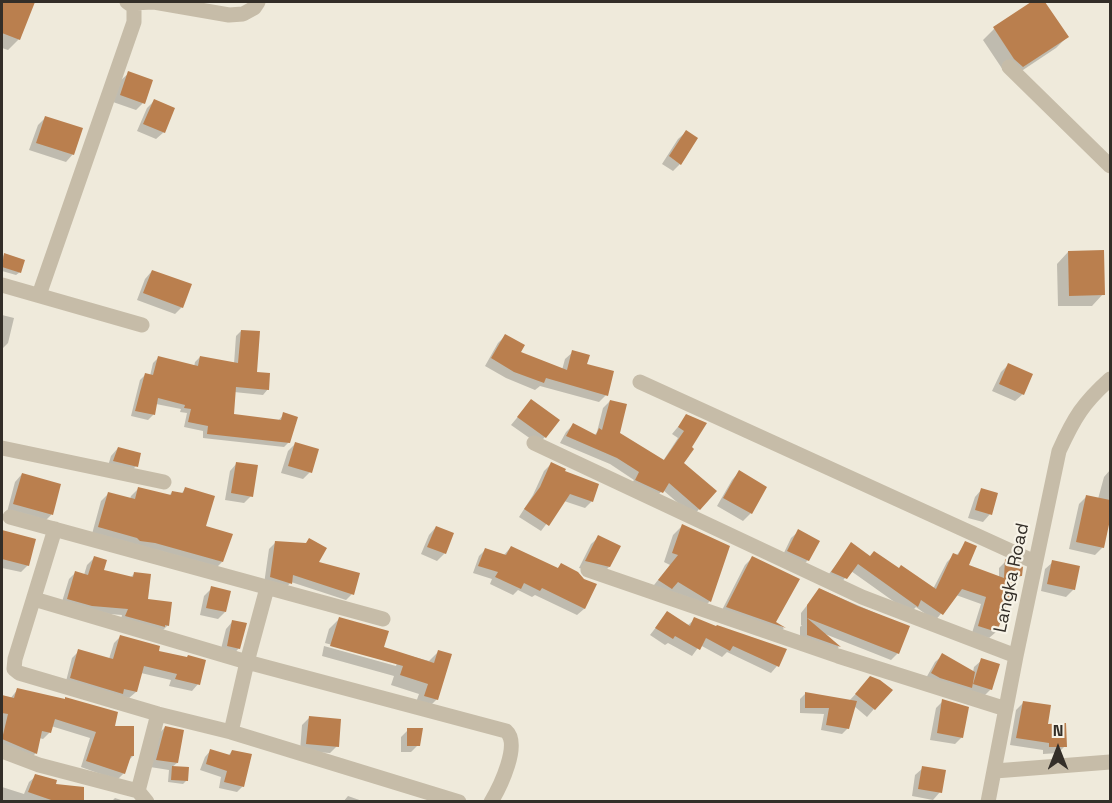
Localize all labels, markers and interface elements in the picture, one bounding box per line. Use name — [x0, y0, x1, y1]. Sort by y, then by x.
street label: Langka Road — [990, 521, 1034, 635]
north arrow — [1028, 719, 1088, 779]
text: N — [1053, 720, 1063, 741]

